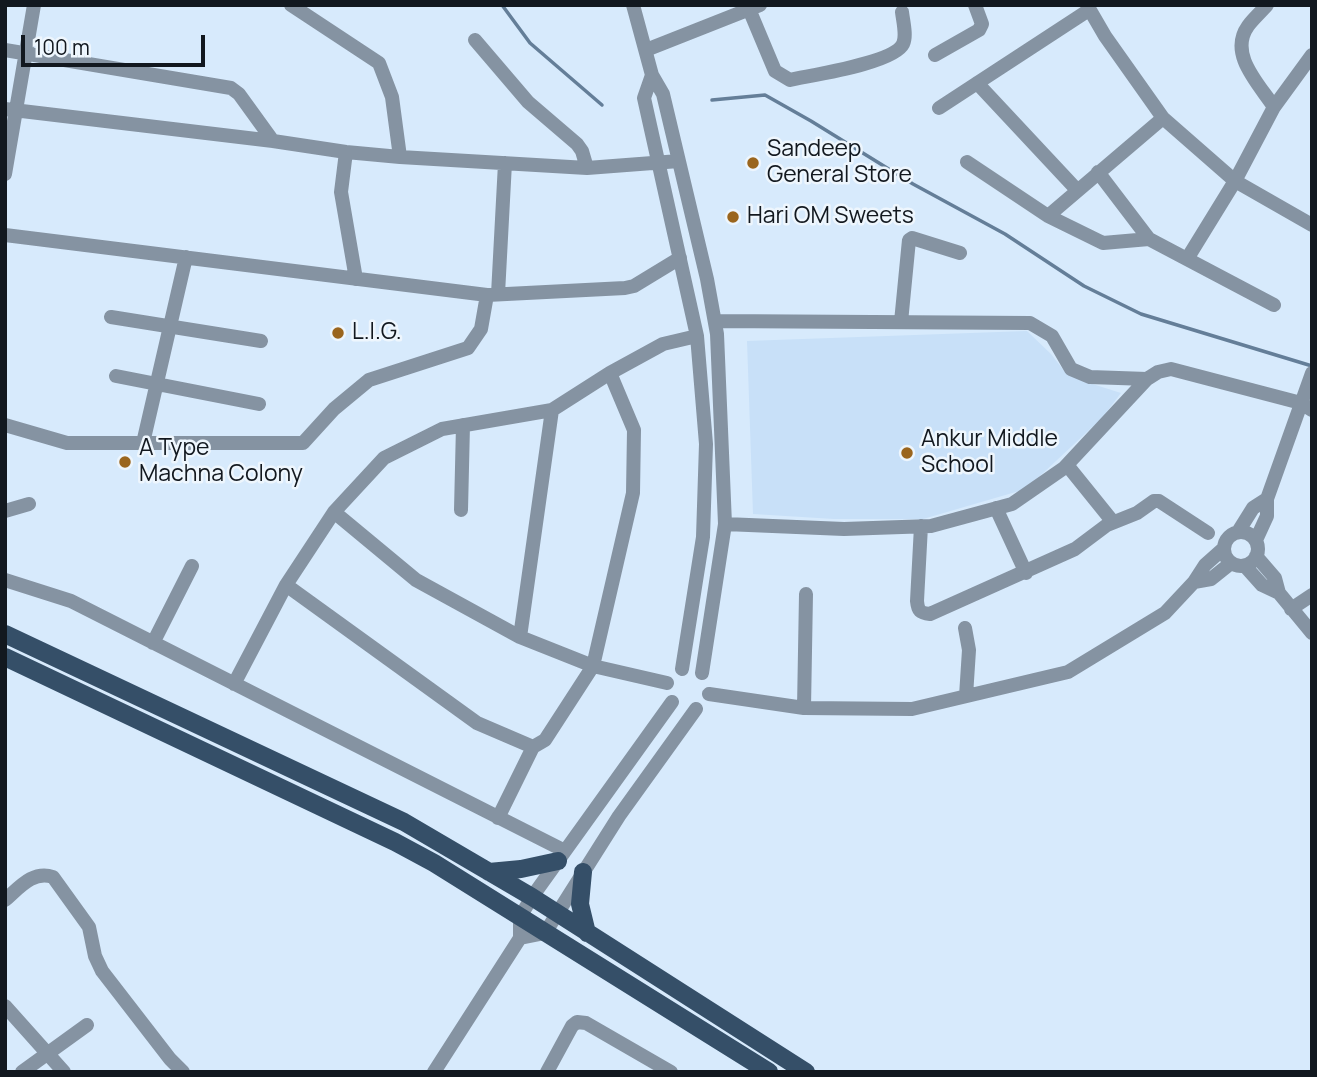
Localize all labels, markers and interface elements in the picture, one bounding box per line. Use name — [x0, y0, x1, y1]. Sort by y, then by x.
scale bar — [24, 21, 208, 65]
text: 100 m — [34, 33, 90, 61]
place label: Sandeep General Store — [767, 136, 912, 190]
marker: Sandeep General Store — [745, 155, 761, 171]
place label: Hari OM Sweets — [747, 203, 914, 231]
marker: Hari OM Sweets — [725, 209, 741, 225]
place label: L.I.G. — [352, 319, 402, 347]
marker: L.I.G. — [330, 325, 346, 341]
place label: Ankur Middle School — [921, 426, 1058, 480]
place label: A Type Machna Colony — [139, 435, 303, 489]
marker: Ankur Middle School — [899, 445, 915, 461]
marker: A Type Machna Colony — [117, 454, 133, 470]

